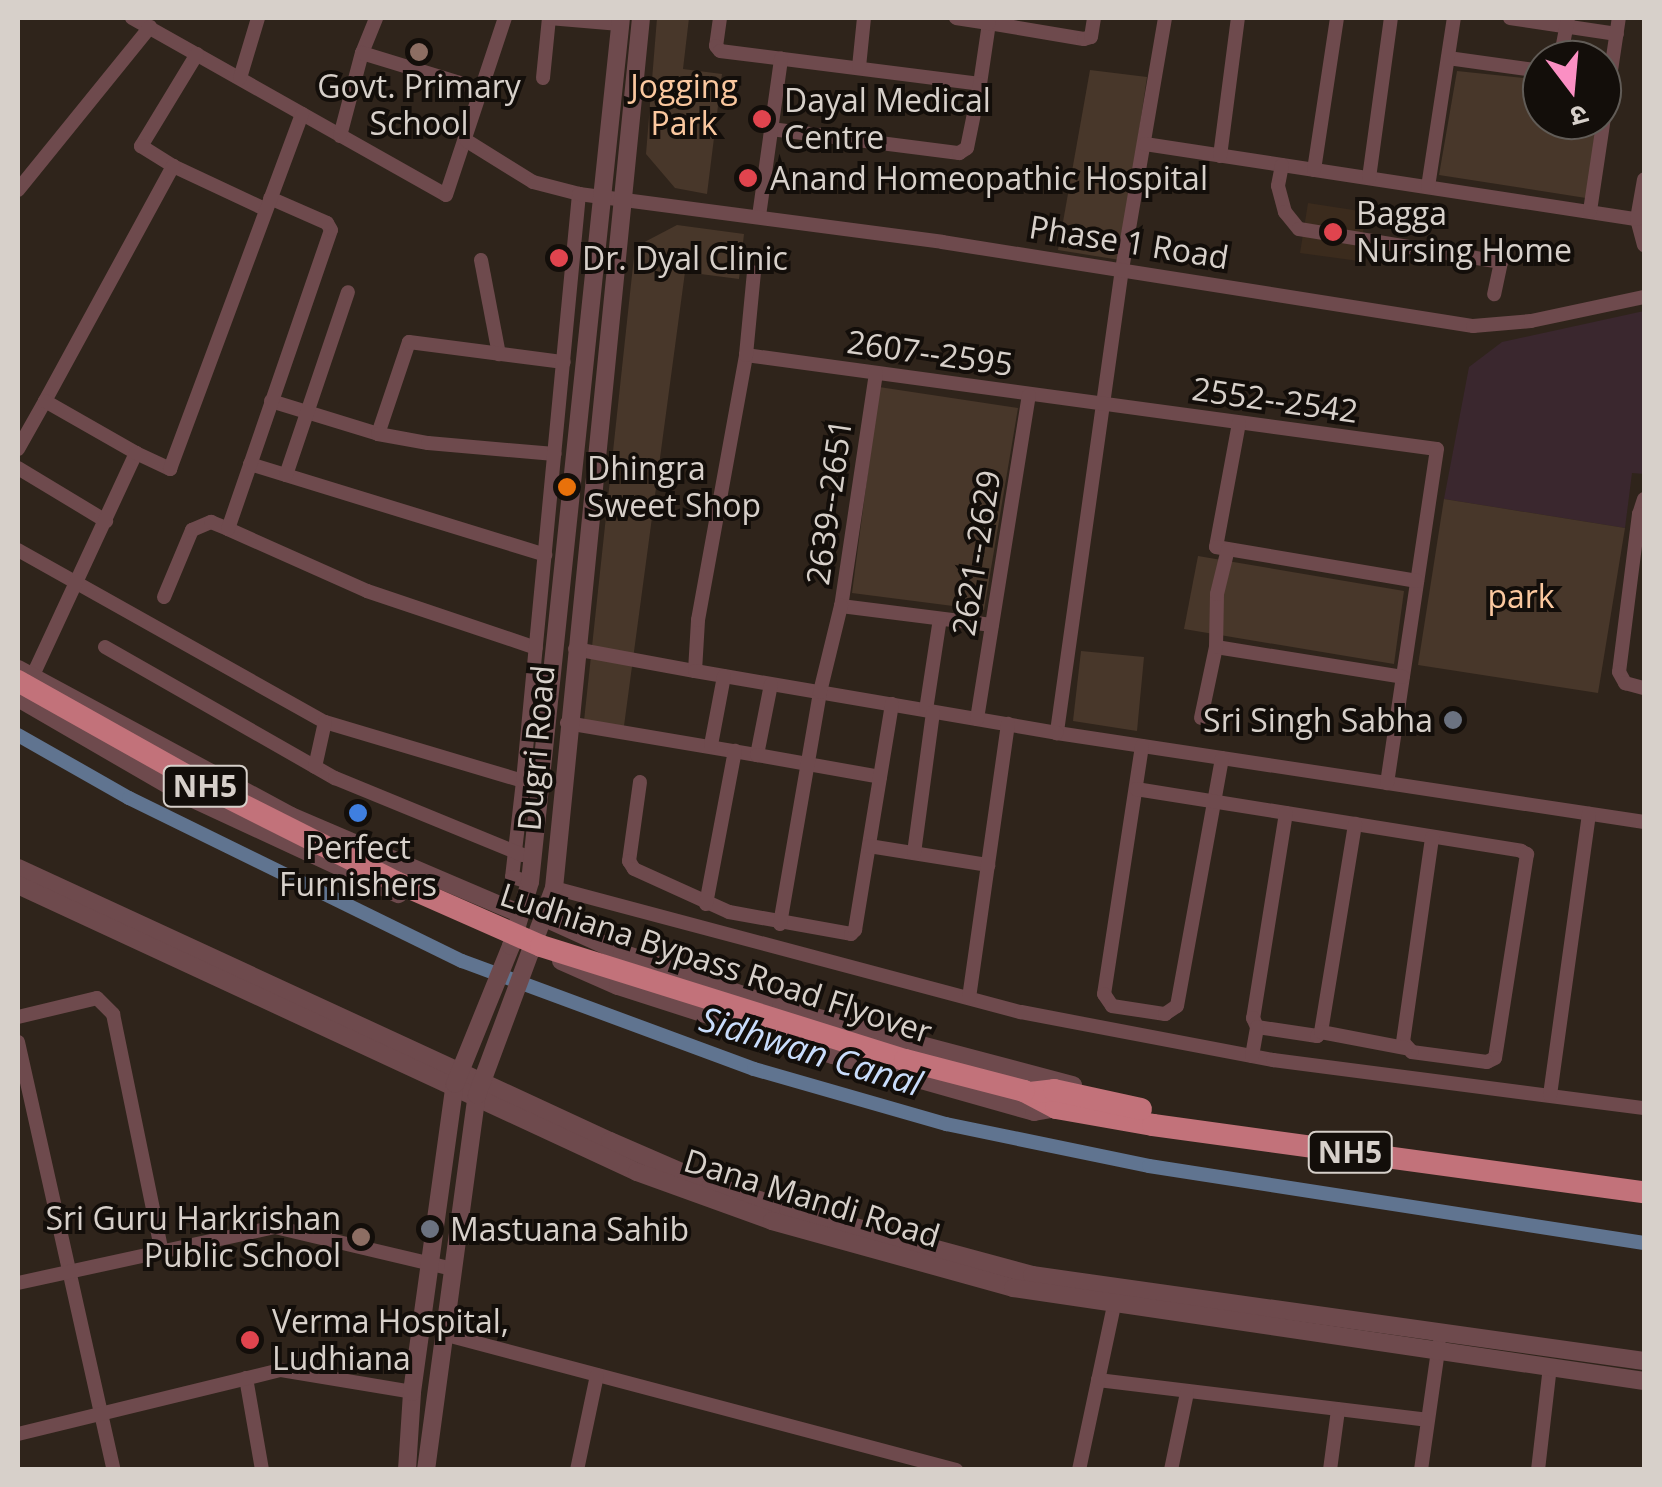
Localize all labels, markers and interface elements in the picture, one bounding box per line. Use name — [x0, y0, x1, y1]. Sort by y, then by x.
north arrow — [1522, 40, 1622, 140]
marker: Govt. Primary School — [408, 41, 430, 63]
place label: Govt. Primary School — [317, 68, 521, 143]
park label: Jogging Park — [630, 68, 738, 143]
place label: Dayal Medical Centre — [784, 82, 991, 157]
text: उ — [1567, 96, 1593, 137]
marker: Dayal Medical Centre — [749, 106, 775, 132]
place label: Anand Homeopathic Hospital — [770, 159, 1208, 197]
marker: Anand Homeopathic Hospital — [735, 165, 761, 191]
place label: Bagga Nursing Home — [1356, 195, 1572, 270]
street label: Phase 1 Road — [1027, 207, 1231, 277]
marker: Bagga Nursing Home — [1320, 219, 1346, 245]
place label: Dr. Dyal Clinic — [582, 239, 788, 277]
marker: Dr. Dyal Clinic — [546, 245, 572, 271]
street label: 2607--2595 — [845, 322, 1015, 384]
street label: 2552--2542 — [1190, 369, 1360, 431]
street label: 2639--2651 — [798, 417, 860, 587]
place label: Dhingra Sweet Shop — [587, 450, 761, 525]
street label: 2621--2629 — [944, 468, 1008, 638]
marker: Dhingra Sweet Shop — [556, 476, 578, 498]
park label: park — [1487, 577, 1555, 615]
street label: Dugri Road — [510, 664, 562, 832]
place label: Sri Singh Sabha — [1203, 701, 1433, 739]
marker: Sri Singh Sabha — [1442, 709, 1464, 731]
road number: NH5 — [162, 761, 248, 811]
marker: Perfect Furnishers — [347, 802, 369, 824]
place label: Perfect Furnishers — [279, 829, 437, 904]
street label: Ludhiana Bypass Road Flyover — [495, 875, 937, 1051]
water label: Sidhwan Canal — [695, 997, 927, 1105]
road number: NH5 — [1308, 1127, 1392, 1177]
street label: Dana Mandi Road — [680, 1141, 944, 1255]
place label: Sri Guru Harkrishan Public School — [45, 1200, 341, 1275]
place label: Mastuana Sahib — [450, 1210, 689, 1248]
marker: Mastuana Sahib — [419, 1218, 441, 1240]
marker: Sri Guru Harkrishan Public School — [350, 1226, 372, 1248]
place label: Verma Hospital, Ludhiana — [272, 1303, 509, 1378]
marker: Verma Hospital, Ludhiana — [237, 1327, 263, 1353]

